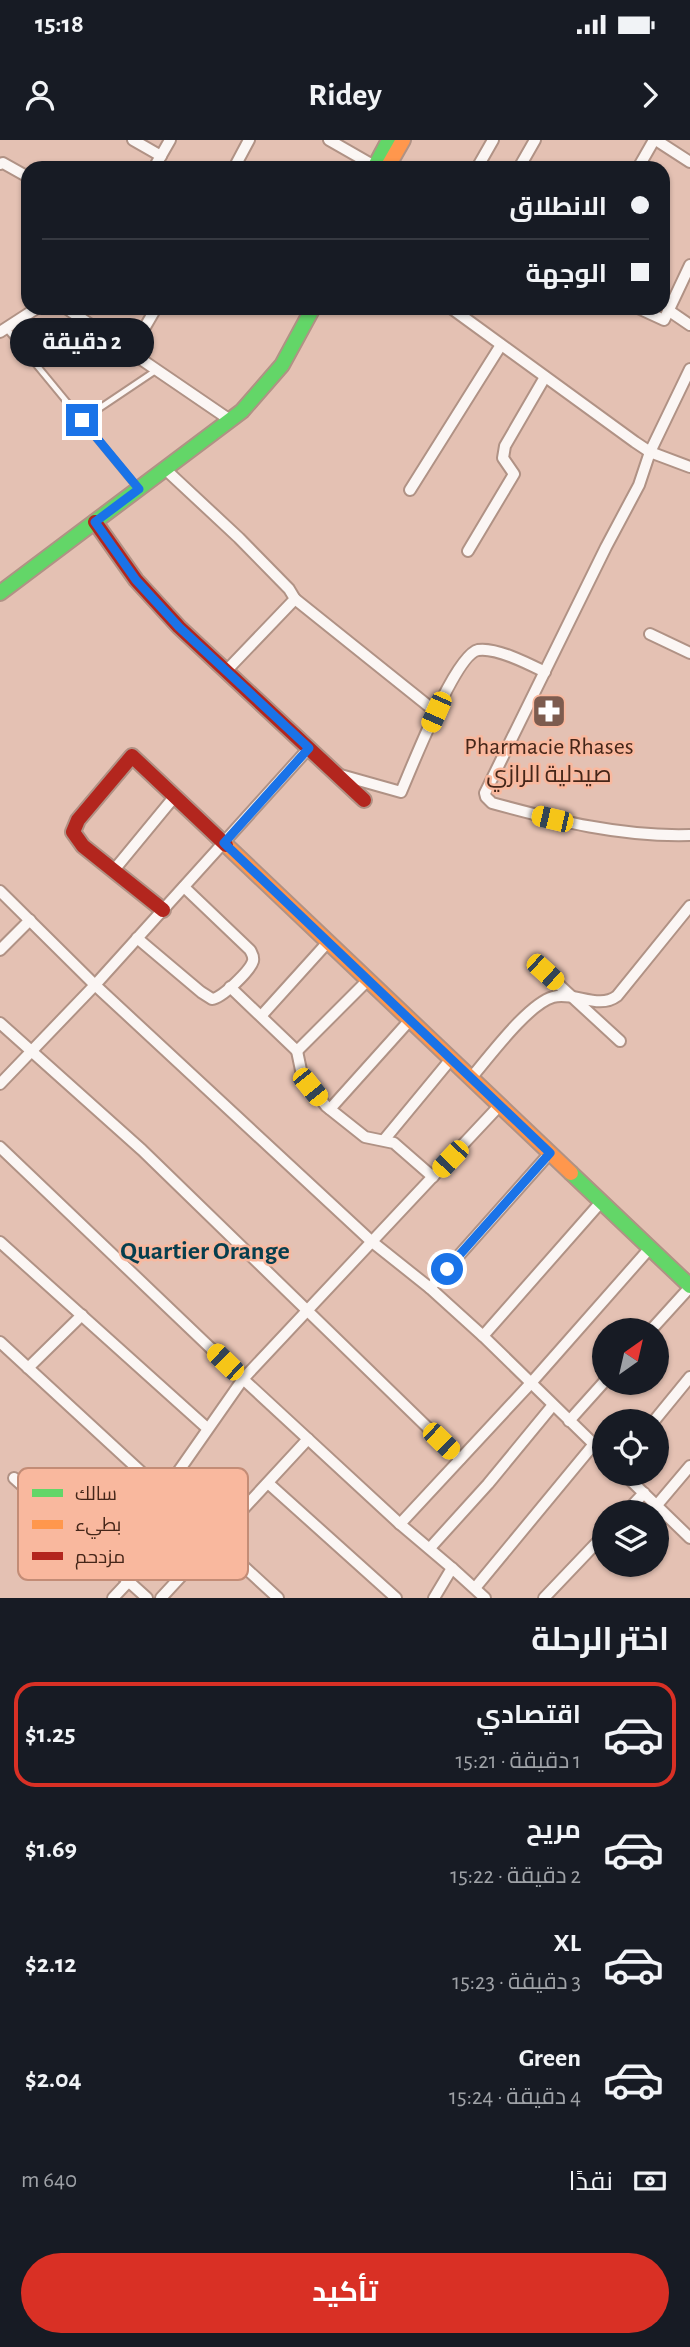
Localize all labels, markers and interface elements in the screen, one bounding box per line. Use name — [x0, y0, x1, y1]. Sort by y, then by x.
text: 15:18 — [35, 11, 84, 37]
icon: person — [21, 76, 59, 114]
icon: forward — [631, 76, 669, 114]
text: Ridey — [308, 79, 382, 111]
text: الانطلاق — [509, 194, 607, 220]
text: الوجهة — [526, 261, 607, 287]
callout: 2 دقيقة — [10, 318, 154, 368]
text: 2 دقيقة — [42, 331, 122, 354]
route end — [66, 404, 98, 436]
car — [418, 689, 455, 735]
pharmacy icon: Pharmacie Rhases صيدلية الرازي — [530, 692, 568, 730]
place label: Pharmacie Rhases صيدلية الرازي — [464, 735, 634, 792]
car — [530, 804, 575, 834]
car — [523, 950, 568, 994]
car — [289, 1064, 332, 1110]
car — [428, 1136, 473, 1182]
district label: Quartier Orange — [120, 1238, 290, 1264]
route start — [431, 1253, 463, 1285]
north arrow — [592, 1318, 668, 1395]
map controls — [592, 1318, 669, 1577]
car — [203, 1340, 248, 1384]
button: locate — [592, 1409, 669, 1486]
car — [419, 1419, 464, 1463]
legend — [18, 1468, 248, 1580]
text: سالك — [75, 1485, 117, 1504]
button: layers — [592, 1500, 669, 1577]
text: بطيء — [75, 1516, 121, 1539]
text: مزدحم — [75, 1548, 125, 1570]
text: اختر الرحلة — [531, 1624, 669, 1656]
text: اقتصادي — [476, 1702, 581, 1728]
icon: car — [602, 1703, 665, 1766]
text: $1.25 — [25, 1721, 76, 1747]
text: 1 دقيقة · 15:21 — [455, 1750, 581, 1773]
text: مريح — [526, 1817, 581, 1843]
icon: car — [602, 1818, 665, 1881]
text: $1.69 — [25, 1836, 77, 1862]
text: 2 دقيقة · 15:22 — [450, 1865, 581, 1888]
text: XL — [554, 1930, 581, 1956]
icon: car — [602, 1933, 665, 1996]
text: $2.12 — [25, 1951, 77, 1977]
text: 3 دقيقة · 15:23 — [452, 1971, 581, 1994]
text: Green — [519, 2045, 581, 2071]
icon: car — [602, 2048, 665, 2111]
text: $2.04 — [25, 2066, 82, 2092]
text: 4 دقيقة · 15:24 — [449, 2086, 581, 2109]
icon: cash — [631, 2162, 669, 2200]
text: 640 m — [21, 2169, 77, 2192]
text: نقدًا — [569, 2169, 613, 2195]
button: تأكيد — [21, 2253, 669, 2333]

